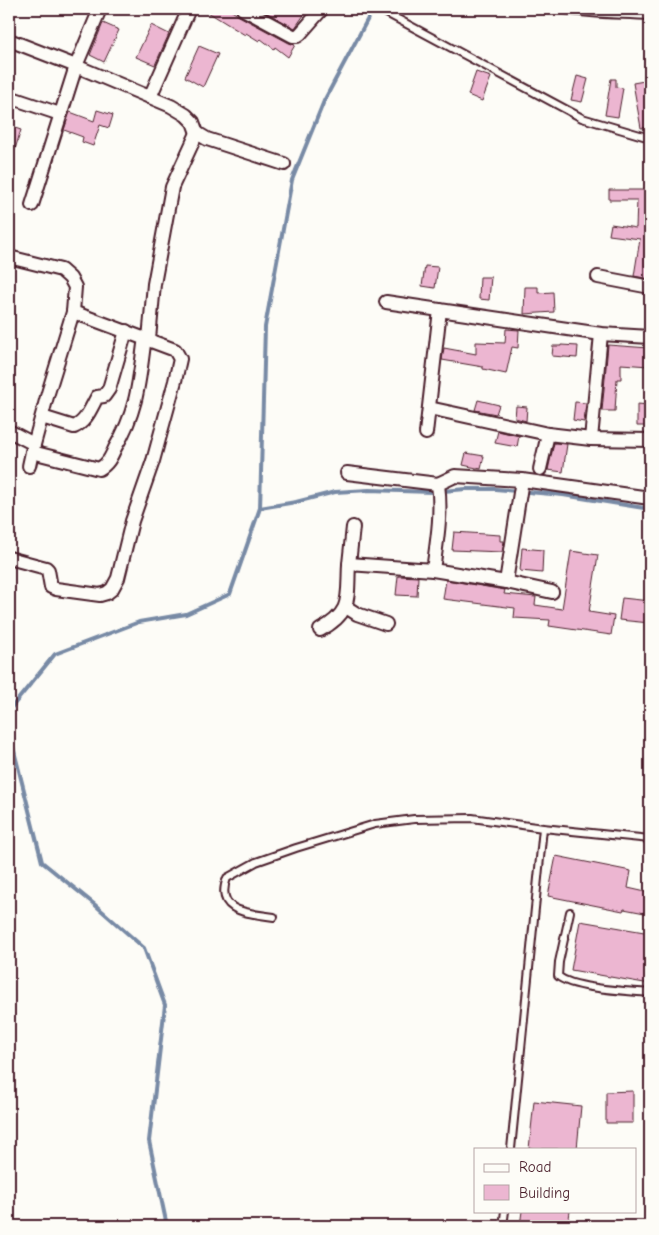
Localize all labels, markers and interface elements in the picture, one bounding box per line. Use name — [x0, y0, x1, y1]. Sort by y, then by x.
legend — [474, 1148, 636, 1212]
text: Road — [519, 1158, 551, 1176]
text: Building — [519, 1184, 570, 1202]

